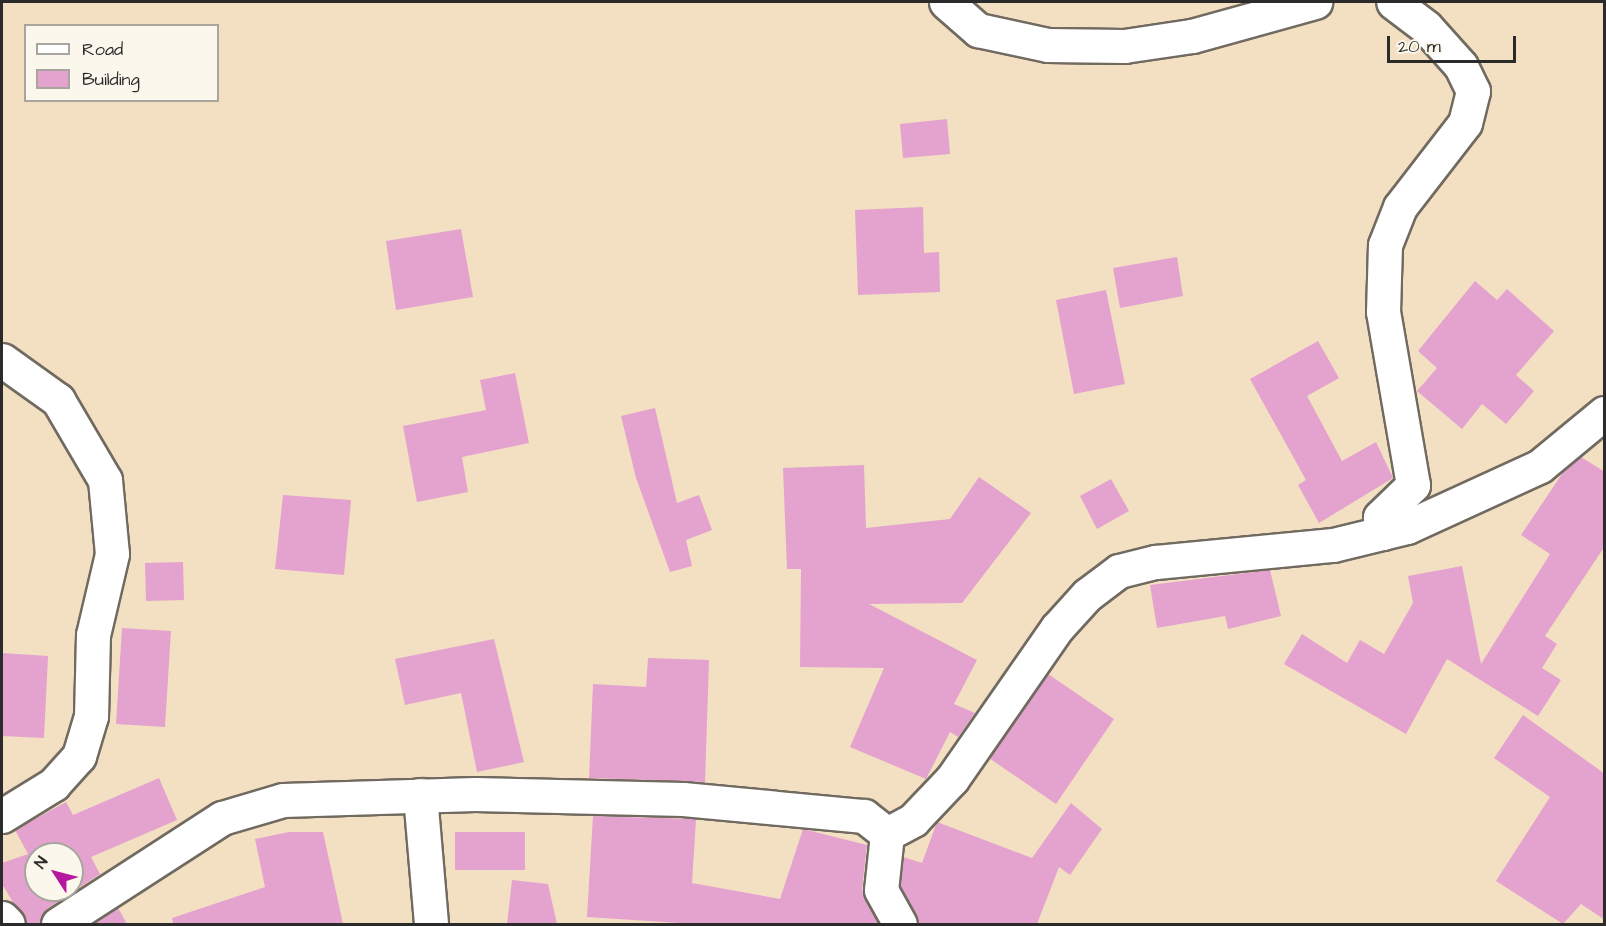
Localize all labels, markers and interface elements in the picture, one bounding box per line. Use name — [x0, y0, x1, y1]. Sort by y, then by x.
legend — [24, 24, 219, 102]
scale bar — [1390, 24, 1519, 62]
text: 20 m — [1398, 34, 1441, 59]
text: Road — [82, 37, 123, 62]
text: Building — [82, 67, 140, 92]
north arrow — [24, 842, 84, 902]
text: N — [29, 852, 53, 873]

